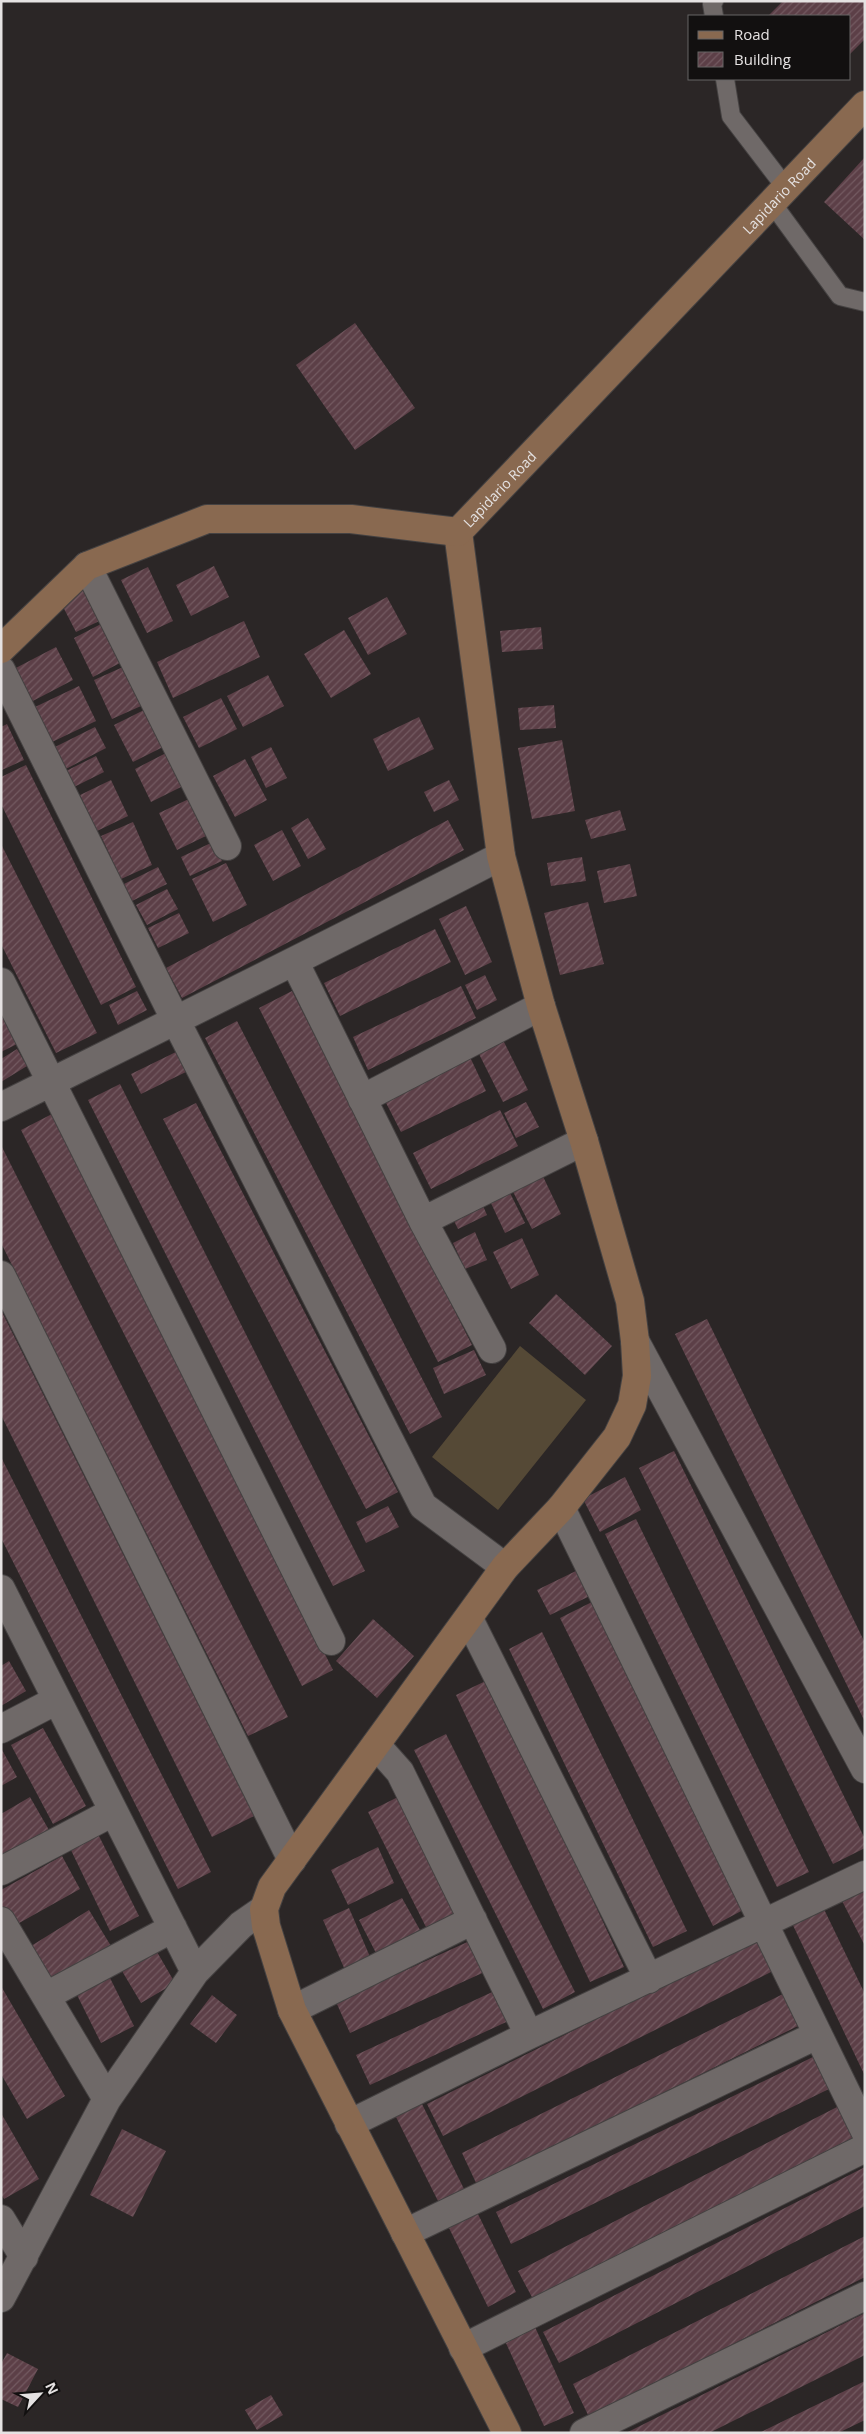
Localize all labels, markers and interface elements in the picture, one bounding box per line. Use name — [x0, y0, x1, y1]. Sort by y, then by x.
legend — [688, 15, 851, 80]
text: Road — [734, 24, 770, 44]
text: Building — [734, 49, 791, 69]
street label: Lapidario Road — [738, 153, 820, 238]
street label: Lapidario Road — [458, 447, 540, 531]
north arrow — [15, 2369, 65, 2419]
text: N — [41, 2379, 63, 2397]

